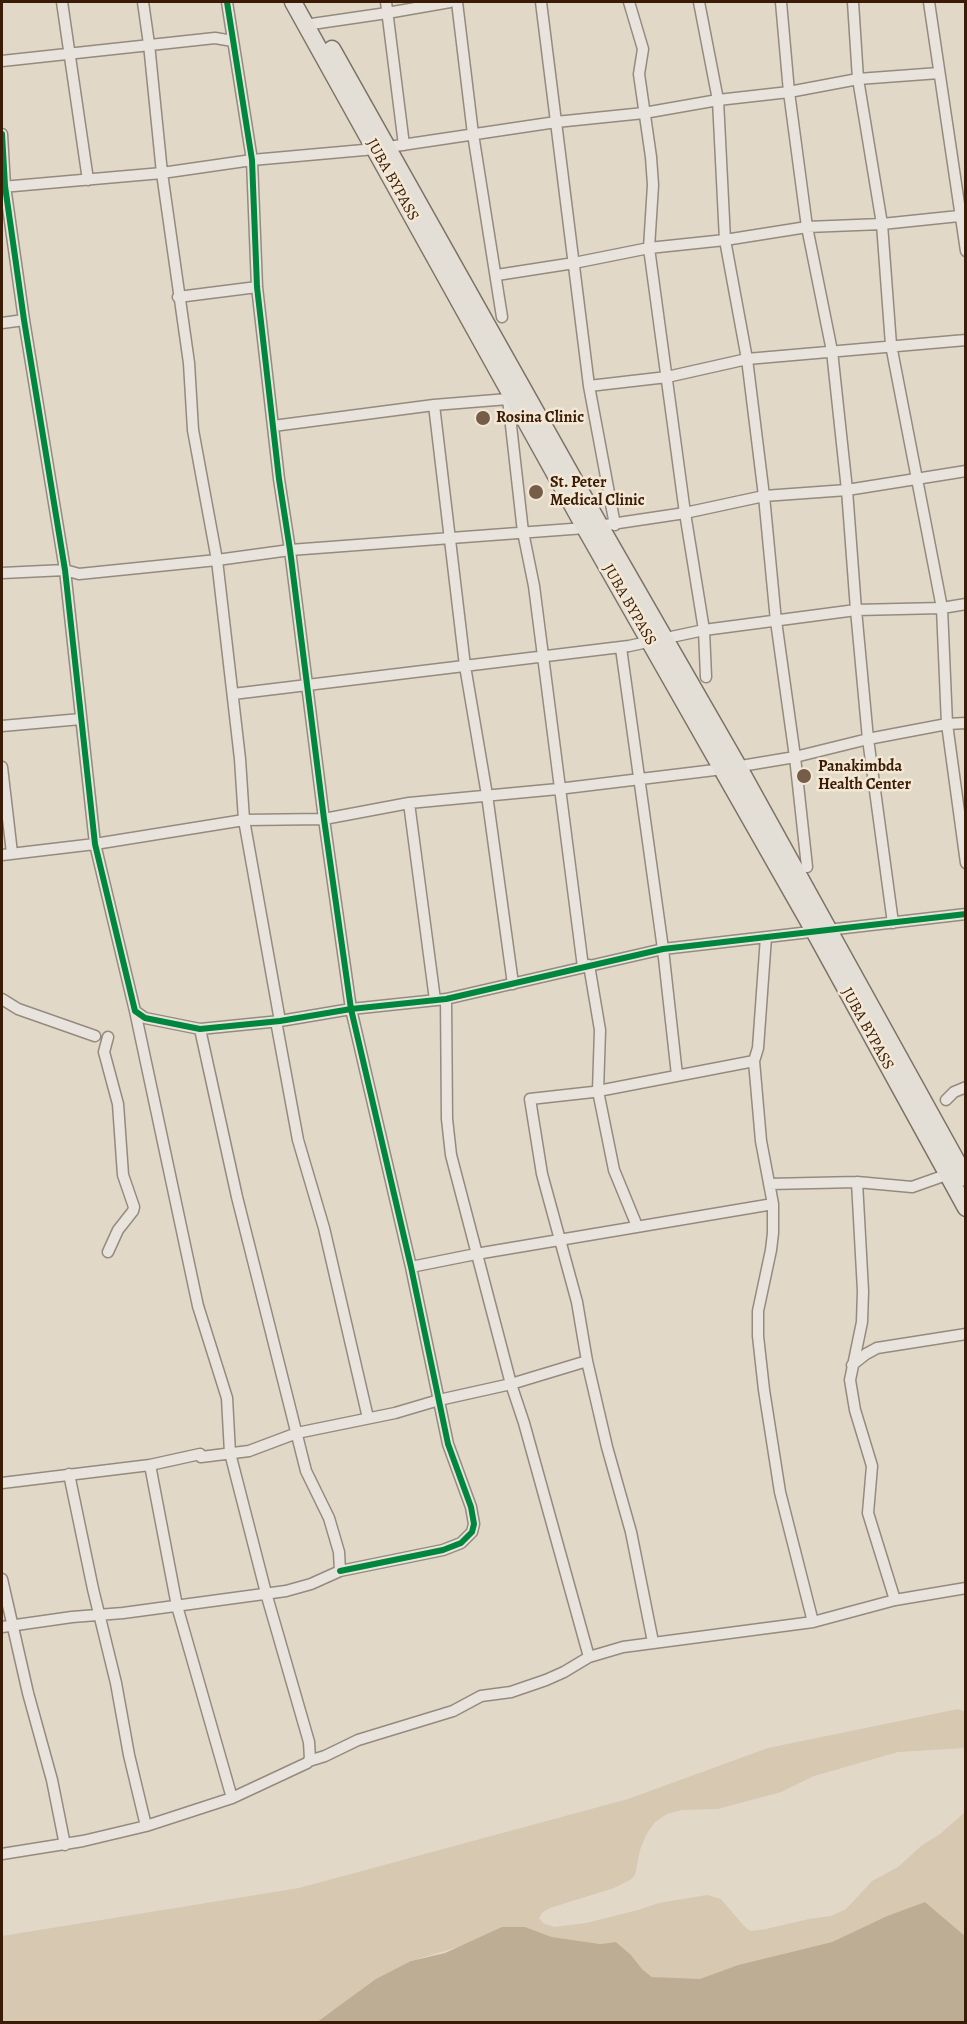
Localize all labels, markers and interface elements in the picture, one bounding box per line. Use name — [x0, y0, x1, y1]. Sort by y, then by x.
street label: JUBA BYPASS — [362, 136, 422, 224]
place label: Rosina Clinic — [496, 408, 584, 428]
marker: Rosina Clinic — [474, 409, 492, 427]
place label: St. Peter Medical Clinic — [550, 473, 645, 511]
marker: St. Peter Medical Clinic — [527, 483, 545, 501]
street label: JUBA BYPASS — [598, 561, 660, 649]
place label: Panakimbda Health Center — [818, 757, 911, 795]
marker: Panakimbda Health Center — [795, 767, 813, 785]
street label: JUBA BYPASS — [837, 985, 897, 1073]

